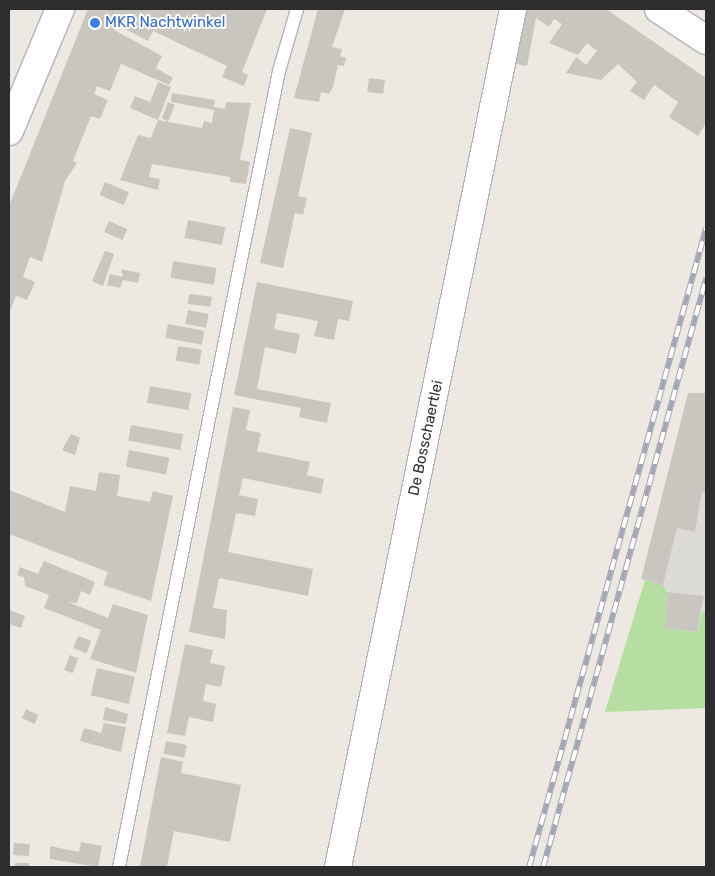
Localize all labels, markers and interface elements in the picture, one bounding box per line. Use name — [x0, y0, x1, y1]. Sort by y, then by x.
place label: MKR Nachtwinkel — [105, 14, 225, 32]
marker: MKR Nachtwinkel — [89, 17, 101, 29]
street label: De Bosschaertlei — [405, 379, 447, 497]

